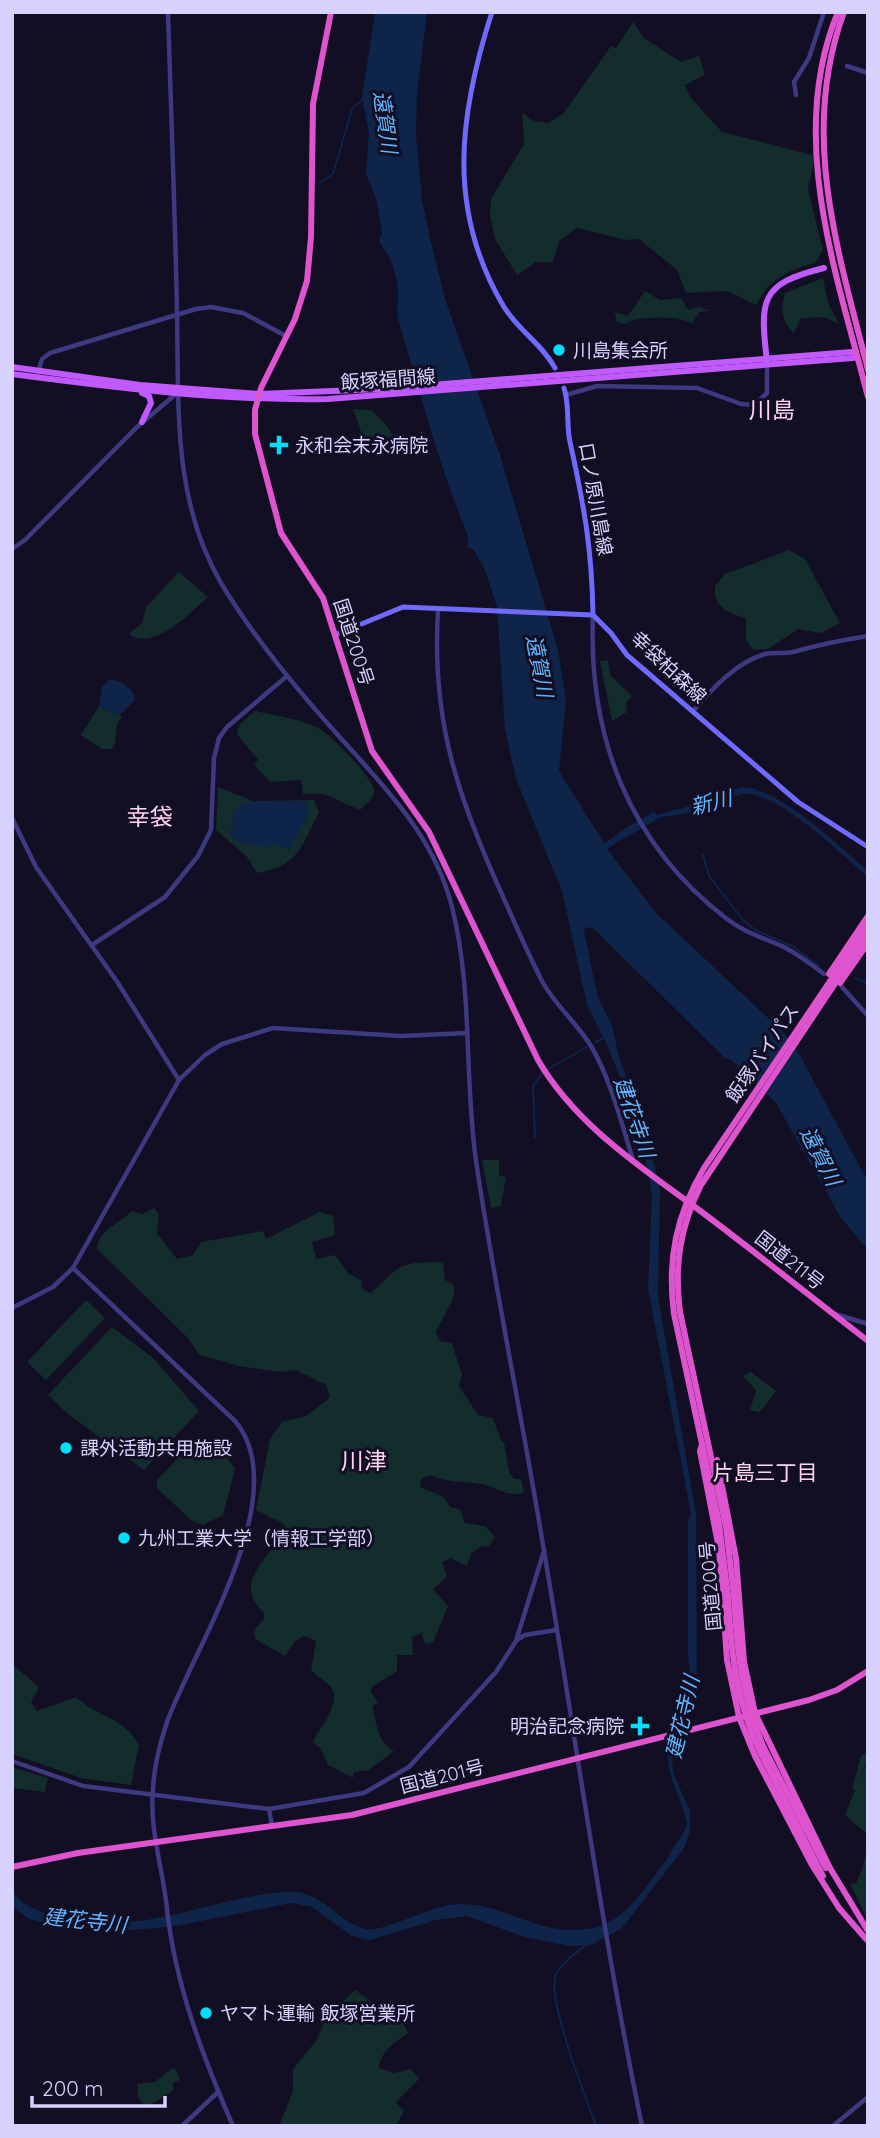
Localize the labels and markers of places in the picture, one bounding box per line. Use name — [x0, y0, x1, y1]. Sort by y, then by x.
place label: 川島集会所 — [573, 338, 668, 362]
marker: 川島集会所 — [551, 342, 567, 358]
place label: 永和会末永病院 — [295, 433, 428, 457]
marker: 永和会末永病院 — [269, 435, 289, 455]
place label: 課外活動共用施設 — [80, 1436, 232, 1460]
marker: 課外活動共用施設 — [58, 1440, 74, 1456]
place label: 九州工業大学（情報工学部） — [138, 1526, 385, 1550]
marker: 九州工業大学（情報工学部） — [116, 1530, 132, 1546]
place label: 明治記念病院 — [510, 1714, 624, 1738]
marker: 明治記念病院 — [630, 1716, 650, 1736]
place label: ヤマト運輸 飯塚営業所 — [220, 2001, 415, 2025]
marker: ヤマト運輸 飯塚営業所 — [198, 2005, 214, 2021]

